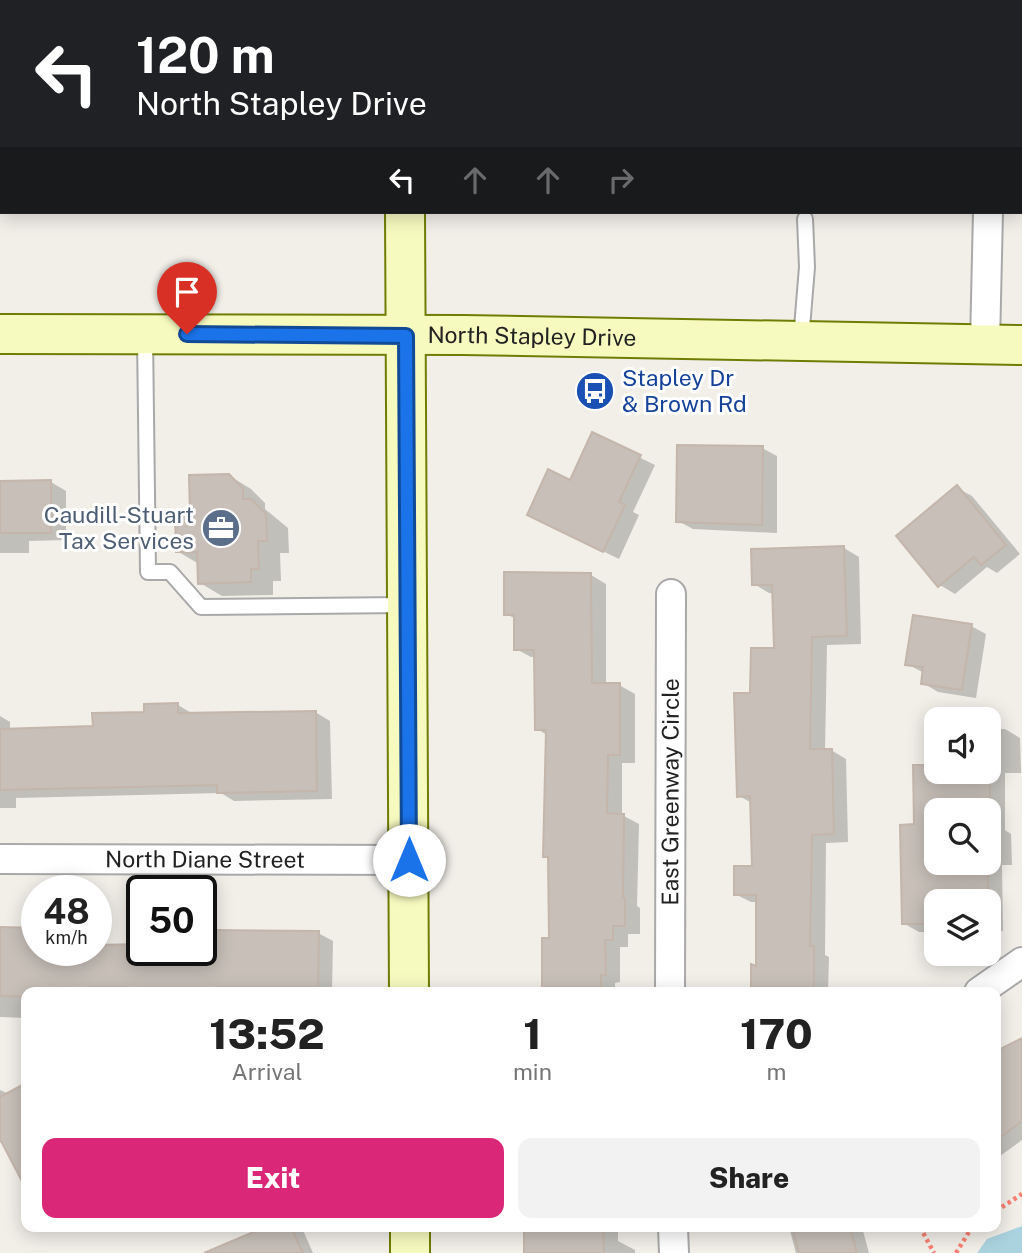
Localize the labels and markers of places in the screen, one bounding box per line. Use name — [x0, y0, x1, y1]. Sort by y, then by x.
pin — [157, 262, 217, 334]
place label: Stapley Dr & Brown Rd — [622, 364, 747, 417]
bus stop icon: Stapley Dr & Brown Rd — [574, 370, 616, 412]
place label: Caudill-Stuart Tax Services — [44, 501, 194, 554]
office icon: Caudill-Stuart Tax Services — [200, 507, 242, 549]

